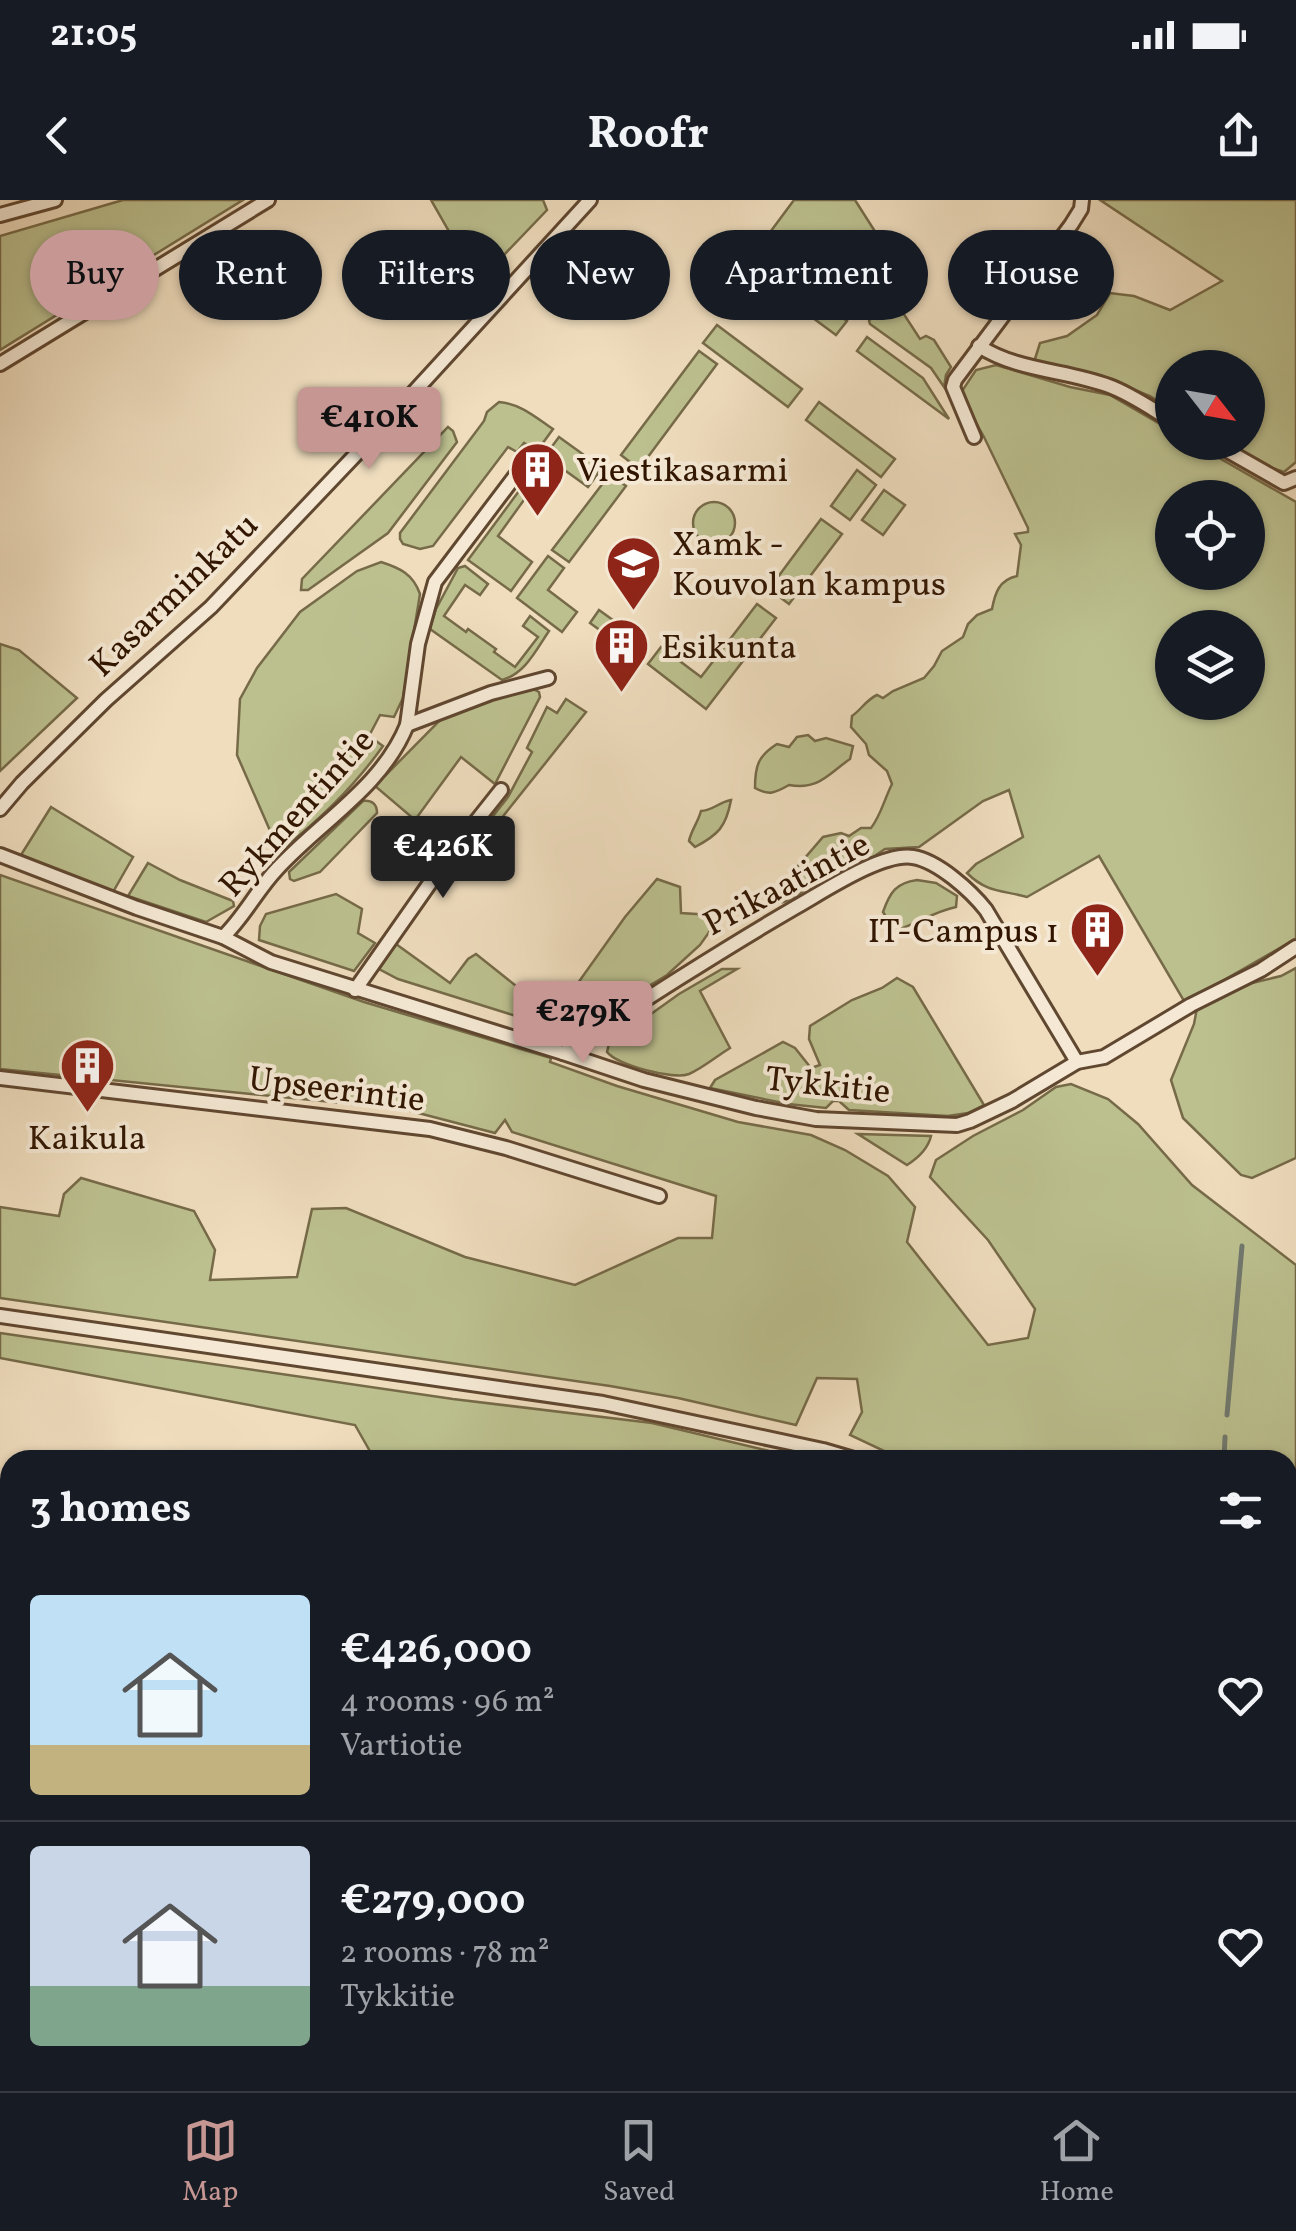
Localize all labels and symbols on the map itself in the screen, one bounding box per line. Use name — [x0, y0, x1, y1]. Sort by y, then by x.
north arrow — [1155, 350, 1265, 460]
pin: €410K — [299, 387, 439, 472]
building icon: Viestikasarmi — [507, 439, 567, 518]
place label: Viestikasarmi — [576, 448, 788, 496]
street label: Kasarminkatu — [80, 503, 270, 689]
place label: Xamk - Kouvolan kampus — [672, 522, 946, 610]
school or university icon: Xamk - Kouvolan kampus — [603, 533, 663, 612]
building icon: Esikunta — [592, 616, 652, 695]
place label: Esikunta — [661, 625, 797, 673]
street label: Rykmentintie — [209, 719, 387, 909]
pin: €426K — [373, 816, 513, 901]
street label: Prikaatintie — [696, 822, 879, 950]
building icon: IT-Campus 1 — [1068, 900, 1128, 979]
place label: IT-Campus 1 — [868, 909, 1059, 957]
pin: €279K — [513, 981, 653, 1066]
building icon: Kaikula — [57, 1036, 117, 1115]
street label: Upseerintie — [246, 1056, 428, 1126]
street label: Tykkitie — [763, 1057, 893, 1117]
place label: Kaikula — [28, 1116, 146, 1164]

